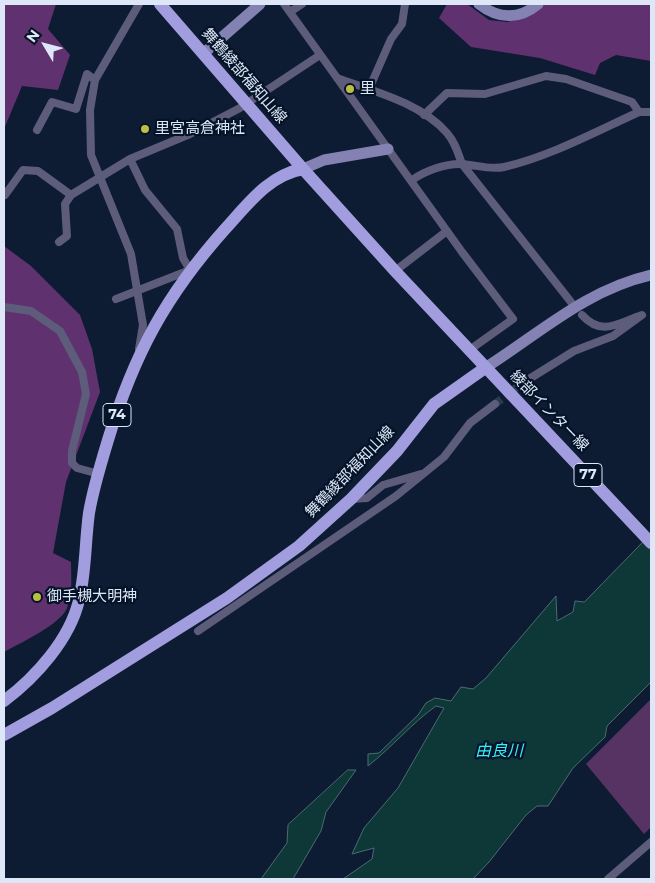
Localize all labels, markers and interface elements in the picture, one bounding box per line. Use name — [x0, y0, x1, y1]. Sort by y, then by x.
north arrow — [20, 20, 70, 70]
street label: 舞鶴綾部福知山線 — [198, 25, 290, 127]
text: N — [22, 26, 44, 46]
place label: 里 — [360, 80, 375, 98]
marker: 里 — [344, 83, 356, 95]
place label: 里宮高倉神社 — [155, 120, 245, 138]
marker: 里宮高倉神社 — [139, 123, 151, 135]
street label: 綾部インター線 — [506, 367, 592, 455]
road number: 74 — [103, 404, 131, 426]
street label: 舞鶴綾部福知山線 — [302, 423, 398, 521]
road number: 77 — [574, 464, 602, 486]
place label: 御手槻大明神 — [47, 588, 137, 606]
marker: 御手槻大明神 — [31, 591, 43, 603]
water label: 由良川 — [475, 741, 523, 761]

